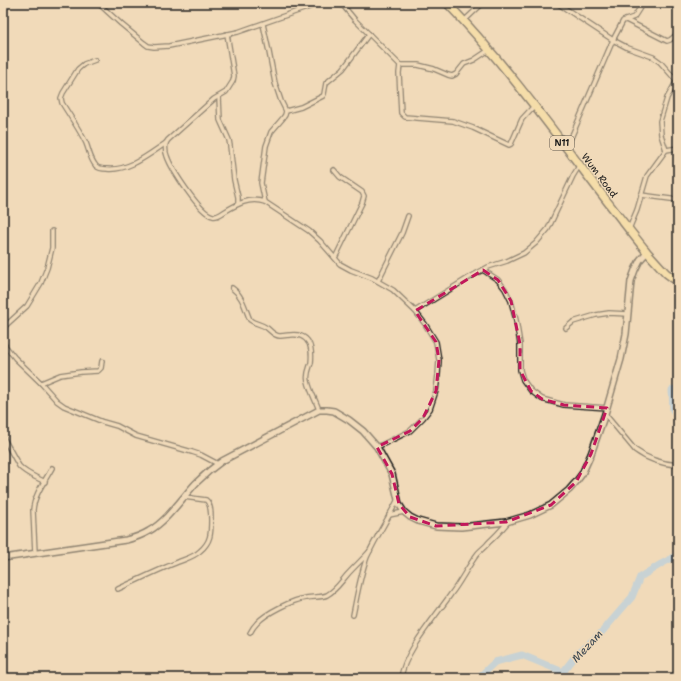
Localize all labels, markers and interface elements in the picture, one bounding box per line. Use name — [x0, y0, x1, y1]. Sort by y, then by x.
road number: N11 — [550, 136, 574, 150]
street label: Wum Road — [579, 151, 621, 201]
water label: Mezam — [568, 627, 606, 666]

